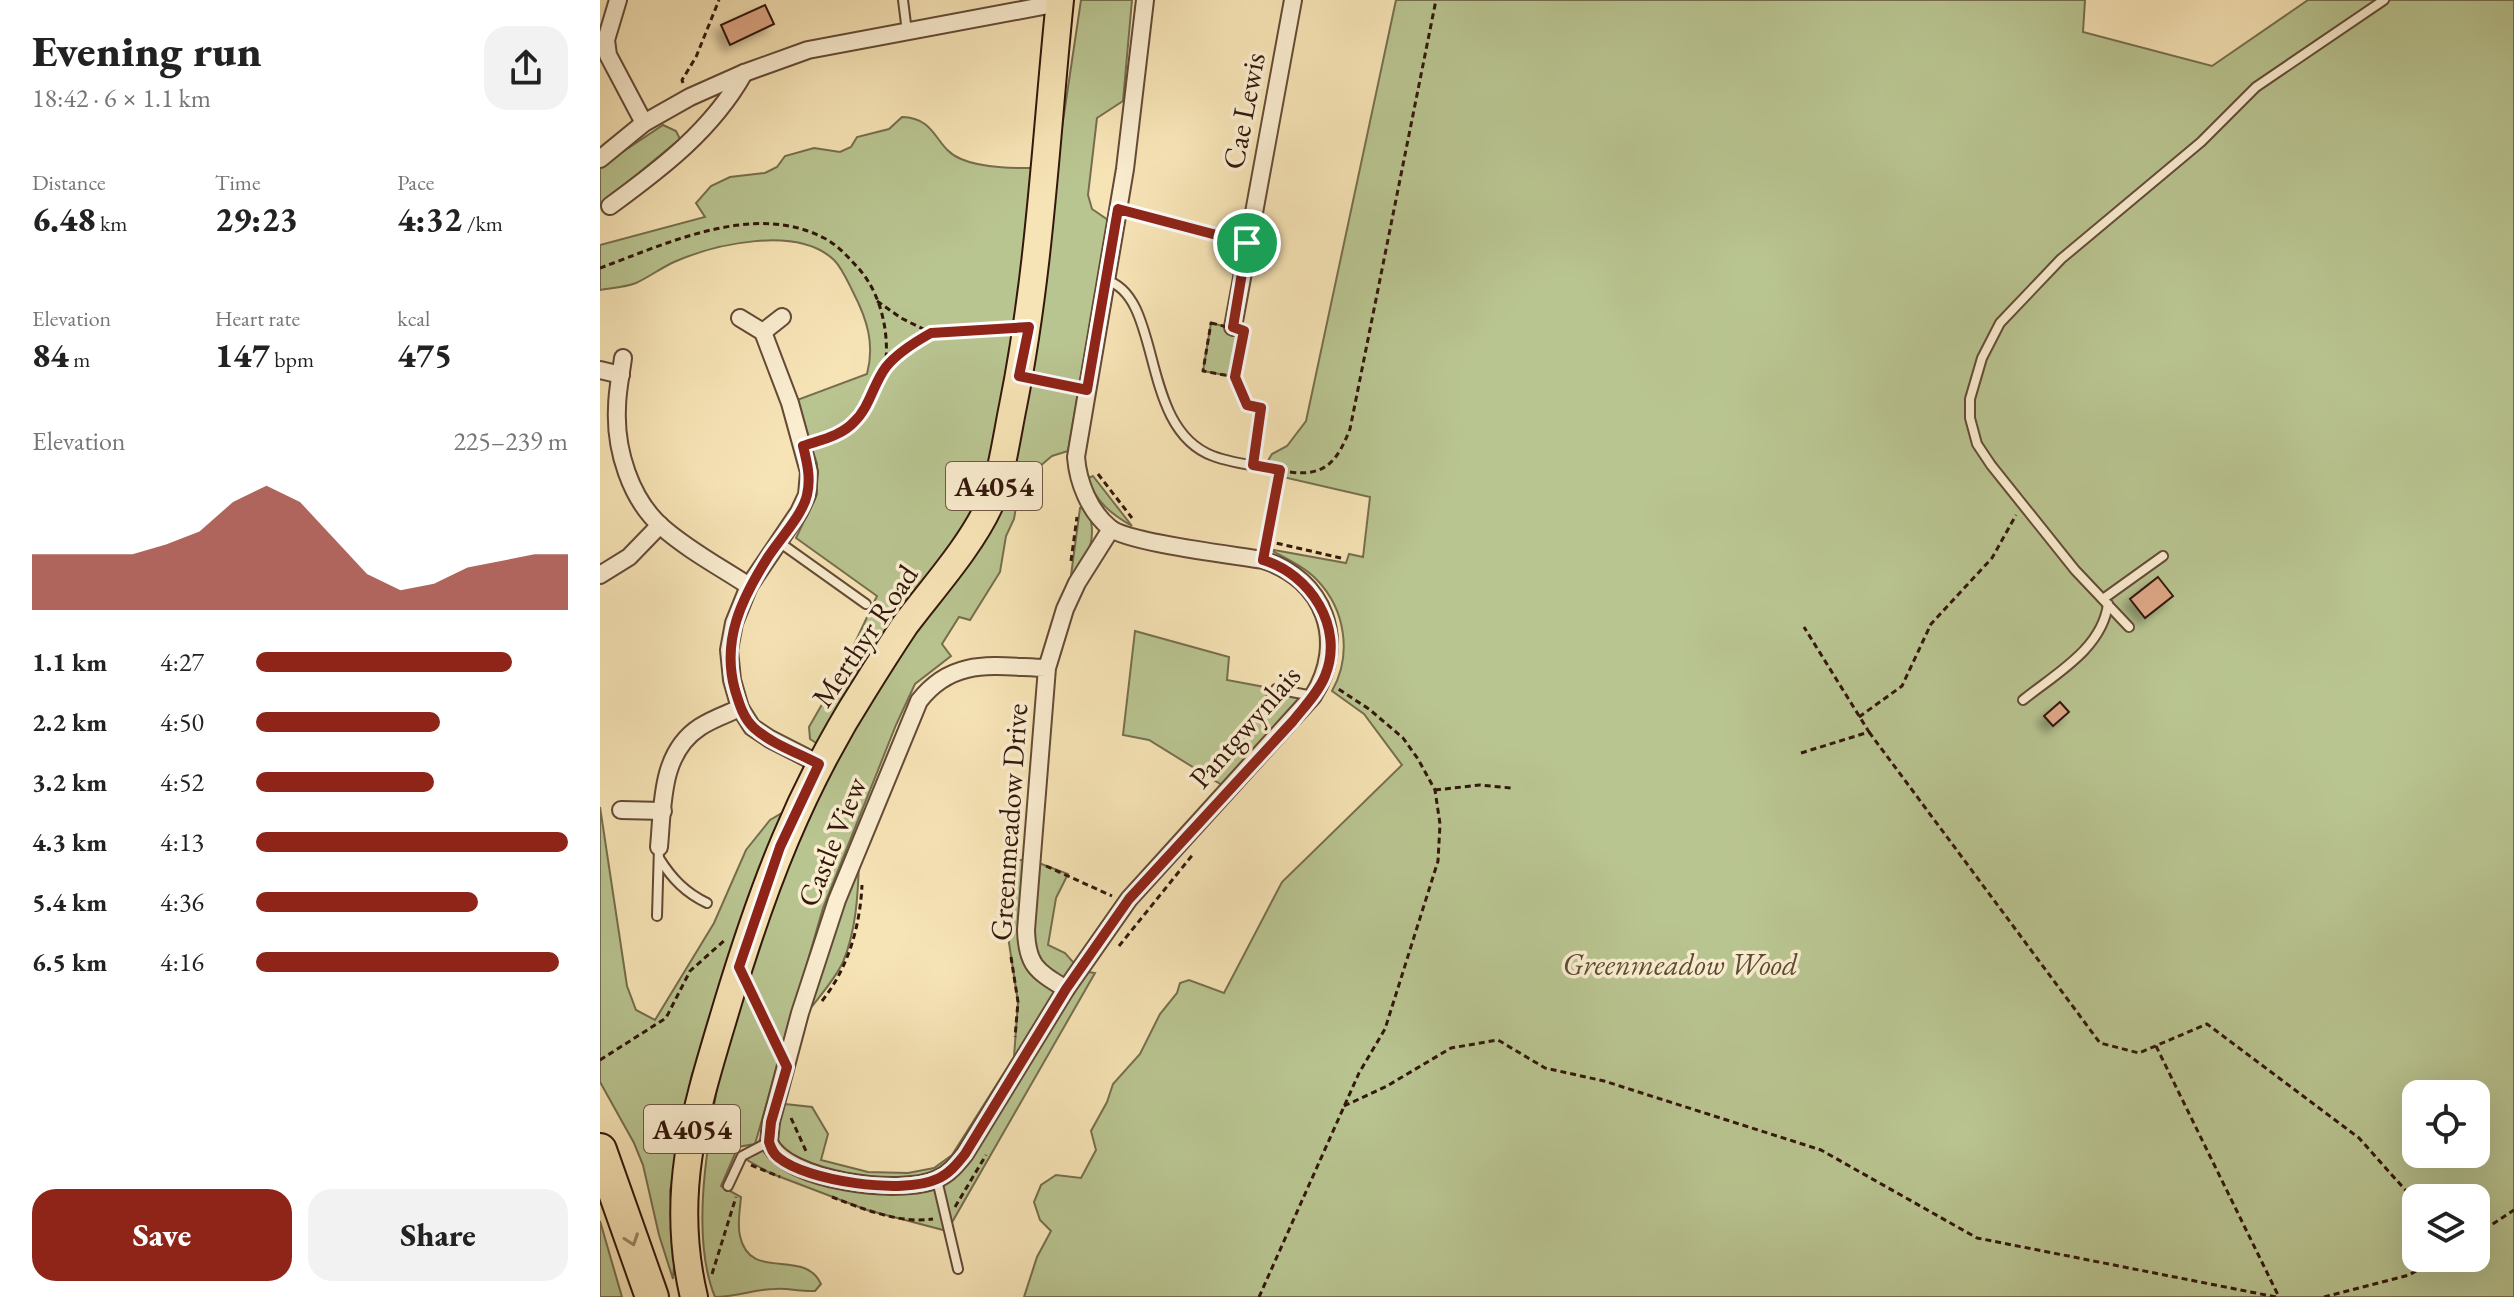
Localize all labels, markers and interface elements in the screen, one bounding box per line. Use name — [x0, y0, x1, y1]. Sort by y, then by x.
text: Evening run — [32, 22, 262, 79]
button: share — [484, 26, 568, 110]
street label: Cae Lewis — [1213, 49, 1274, 172]
text: 18:42 · 6 × 1.1 km — [32, 81, 211, 115]
text: Distance — [32, 168, 105, 197]
text: Time — [215, 168, 260, 197]
text: Pace — [397, 168, 434, 197]
text: 6.48 — [32, 197, 96, 241]
text: 29:23 — [215, 197, 298, 241]
text: 4:32 — [397, 197, 462, 241]
text: km — [96, 209, 127, 238]
text: /km — [462, 209, 503, 238]
pin — [1213, 209, 1281, 277]
icon: arrive — [1225, 221, 1269, 265]
text: Elevation — [32, 304, 111, 333]
text: Heart rate — [215, 304, 300, 333]
text: kcal — [397, 304, 430, 333]
text: 84 — [32, 333, 69, 377]
text: 147 — [215, 333, 270, 377]
text: 475 — [397, 333, 452, 377]
text: m — [69, 345, 90, 374]
text: bpm — [270, 345, 314, 374]
text: Elevation — [32, 424, 126, 458]
text: 225–239 m — [453, 424, 568, 458]
road number: A4054 — [946, 462, 1042, 510]
street label: Merthyr Road — [803, 556, 927, 715]
text: 1.1 km — [32, 645, 107, 679]
text: 4:27 — [160, 645, 204, 679]
street label: Pantgwynlais — [1180, 657, 1309, 796]
street label: Greenmeadow Drive — [981, 702, 1036, 942]
text: 2.2 km — [32, 705, 107, 739]
text: 4:50 — [160, 705, 204, 739]
text: 3.2 km — [32, 765, 107, 799]
text: 4:52 — [160, 765, 204, 799]
street label: Castle View — [788, 771, 875, 912]
text: 4.3 km — [32, 825, 107, 859]
text: 4:13 — [160, 825, 204, 859]
text: 5.4 km — [32, 885, 107, 919]
text: 4:36 — [160, 885, 204, 919]
text: 6.5 km — [32, 945, 107, 979]
text: 4:16 — [160, 945, 204, 979]
park label: Greenmeadow Wood — [1563, 945, 1798, 984]
map controls — [2402, 1080, 2490, 1272]
button: locate — [2402, 1080, 2490, 1168]
road number: A4054 — [644, 1105, 740, 1153]
button: layers — [2402, 1184, 2490, 1272]
button: Save — [32, 1189, 292, 1281]
button: Share — [308, 1189, 568, 1281]
one-way arrow — [623, 1232, 639, 1246]

